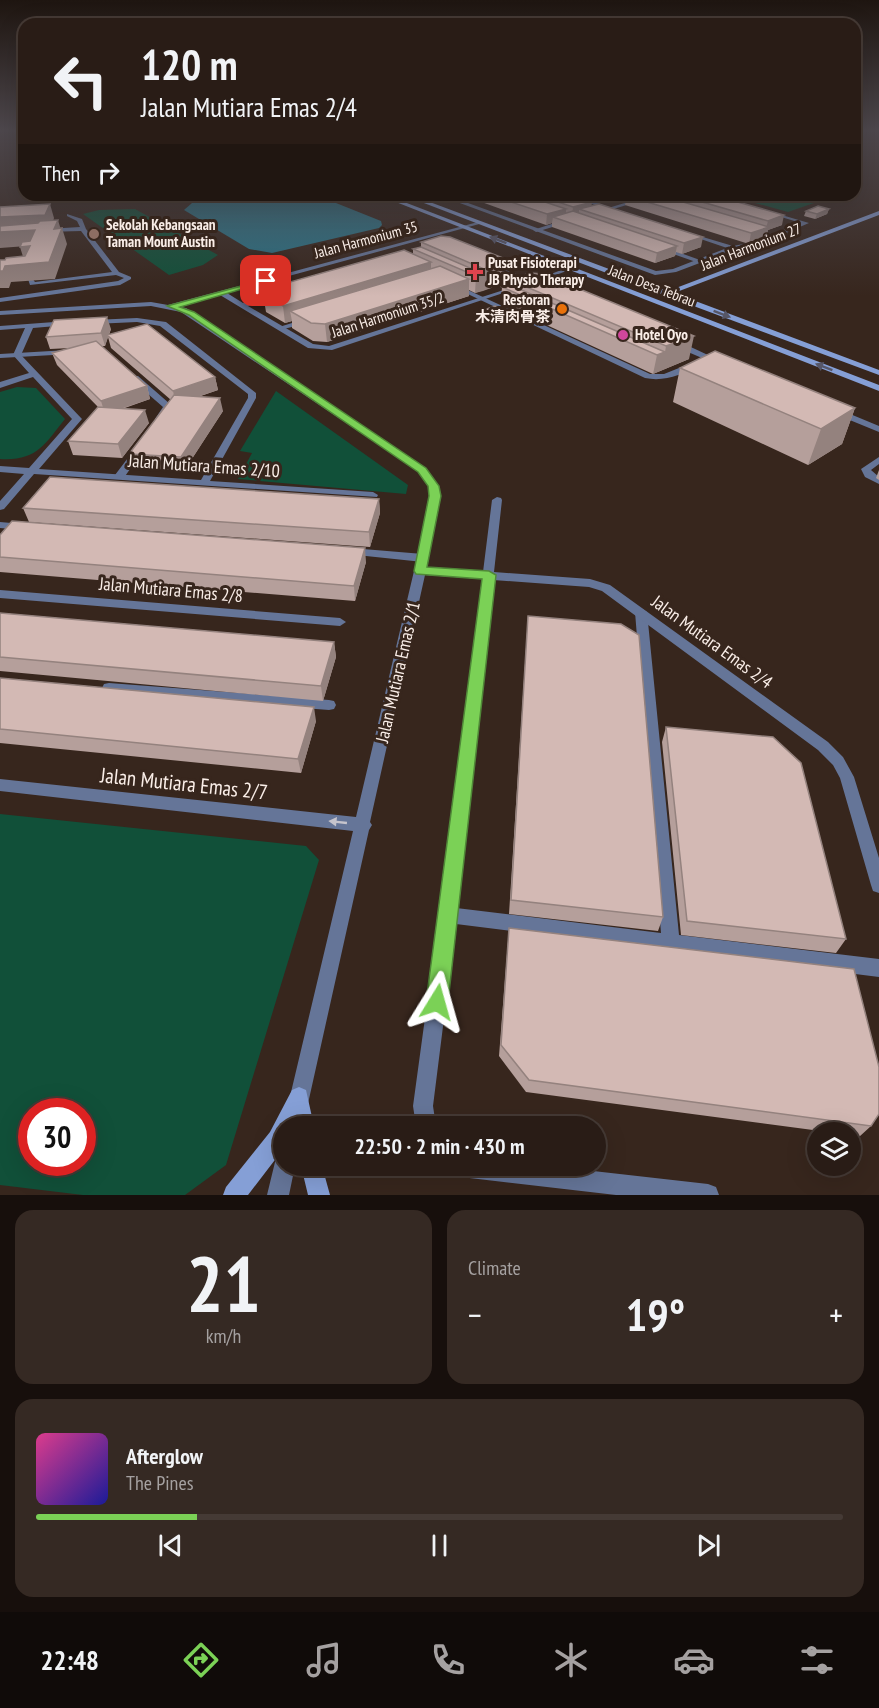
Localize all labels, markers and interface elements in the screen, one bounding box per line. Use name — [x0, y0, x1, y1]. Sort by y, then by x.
text: 120 m — [141, 37, 238, 92]
icon: left — [42, 42, 120, 120]
text: Jalan Mutiara Emas 2/4 — [141, 90, 357, 124]
icon: right — [92, 156, 125, 189]
text: Then — [42, 159, 80, 187]
place label: Sekolah Kebangsaan Taman Mount Austin — [106, 215, 216, 251]
street label: Jalan Harmonium 35 — [311, 217, 420, 263]
street label: Jalan Harmonium 27 — [697, 219, 804, 275]
marker: Sekolah Kebangsaan Taman Mount Austin — [87, 227, 101, 241]
one-way arrow — [489, 235, 507, 244]
place label: Pusat Fisioterapi JB Physio Therapy — [487, 253, 585, 289]
pin — [240, 255, 291, 306]
street label: Jalan Desa Tebrau — [605, 260, 698, 311]
marker: Pusat Fisioterapi JB Physio Therapy — [466, 263, 484, 281]
icon: arrive — [249, 264, 282, 297]
street label: Jalan Harmonium 35/2 — [328, 287, 447, 342]
place label: Restoran 木清肉骨茶 — [475, 290, 551, 326]
marker: Restoran 木清肉骨茶 — [555, 302, 569, 316]
one-way arrow — [713, 309, 731, 319]
place label: Hotel Oyo — [635, 325, 688, 344]
marker: Hotel Oyo — [616, 328, 630, 342]
one-way arrow — [815, 362, 833, 372]
street label: Jalan Mutiara Emas 2/10 — [126, 449, 281, 482]
street label: Jalan Mutiara Emas 2/8 — [97, 572, 244, 607]
street label: Jalan Mutiara Emas 2/4 — [646, 589, 777, 693]
street label: Jalan Mutiara Emas 2/1 — [370, 599, 425, 746]
street label: Jalan Mutiara Emas 2/7 — [98, 761, 269, 806]
one-way arrow — [329, 817, 348, 827]
position arrow — [405, 970, 469, 1034]
speed limit sign: 30 — [18, 1098, 96, 1176]
map controls — [807, 1122, 861, 1176]
button: layers — [807, 1122, 861, 1176]
text: 22:50 · 2 min · 430 m — [354, 1132, 525, 1160]
text: 21 — [186, 1233, 261, 1334]
text: Climate — [468, 1255, 521, 1281]
text: 19° — [626, 1285, 685, 1343]
text: − — [468, 1293, 482, 1336]
text: + — [829, 1293, 843, 1336]
text: km/h — [206, 1323, 241, 1349]
text: Afterglow — [126, 1442, 203, 1470]
text: The Pines — [126, 1470, 193, 1496]
icon: previous — [154, 1529, 187, 1562]
icon: pause — [423, 1529, 456, 1562]
icon: next — [692, 1529, 725, 1562]
icon: directions — [180, 1639, 222, 1681]
icon: music — [303, 1639, 345, 1681]
icon: phone — [427, 1639, 469, 1681]
icon: climate — [550, 1639, 592, 1681]
icon: car — [673, 1639, 715, 1681]
icon: filters — [796, 1639, 838, 1681]
text: 22:48 — [41, 1643, 99, 1677]

